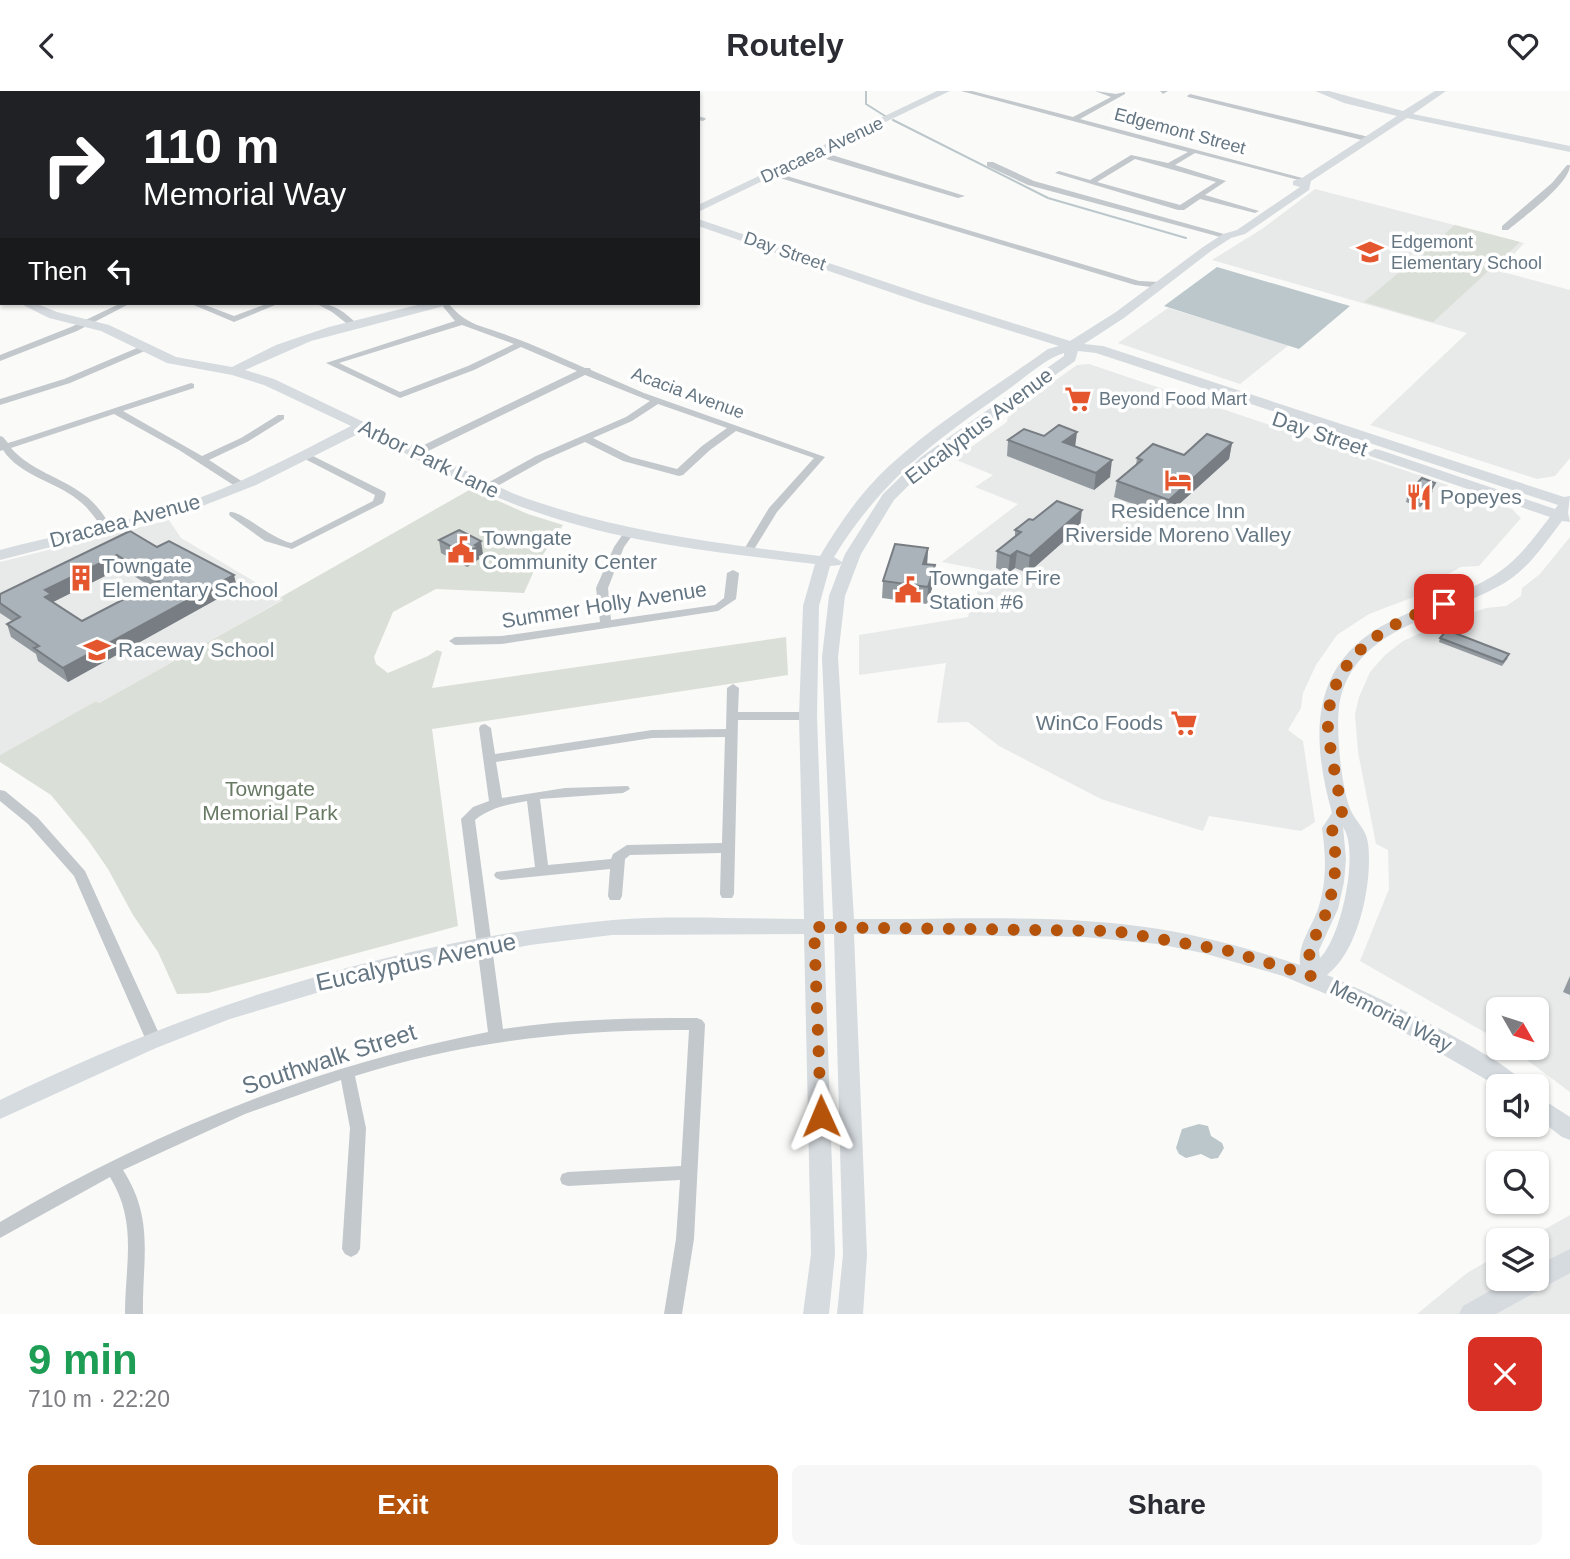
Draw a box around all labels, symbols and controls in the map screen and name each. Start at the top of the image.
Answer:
icon: back [28,27,66,65]
text: Routely [726,27,844,63]
icon: heart [1504,27,1542,65]
street label: Edgemont Street [1112,104,1248,158]
street label: Dracaea Avenue [758,113,886,187]
icon: right [28,119,119,210]
text: 110 m [143,119,279,173]
text: Memorial Way [143,176,346,212]
street label: Day Street [742,228,828,274]
place label: Edgemont Elementary School [1391,232,1542,273]
school or university icon: Edgemont Elementary School [1355,237,1385,267]
icon: left [101,252,139,290]
text: Then [28,256,87,286]
street label: Acacia Avenue [629,363,747,423]
street label: Eucalyptus Avenue [901,363,1057,488]
supermarket icon: Beyond Food Mart [1063,384,1093,414]
place label: Beyond Food Mart [1099,389,1247,409]
street label: Day Street [1270,407,1371,461]
street label: Arbor Park Lane [355,415,503,502]
hotel icon: Residence Inn Riverside Moreno Valley [1163,465,1193,495]
restaurant icon: Popeyes [1404,482,1434,512]
place label: Popeyes [1440,485,1522,508]
street label: Dracaea Avenue [47,489,203,552]
place label: Residence Inn Riverside Moreno Valley [1065,499,1292,546]
place label: Towngate Community Center [482,526,657,573]
public building icon: Towngate Community Center [446,535,476,565]
place label: Towngate Elementary School [102,554,278,601]
building icon: Towngate Elementary School [66,563,96,593]
place label: Towngate Fire Station #6 [929,566,1061,613]
pin [1414,574,1474,634]
public building icon: Towngate Fire Station #6 [893,575,923,605]
street label: Summer Holly Avenue [500,577,708,632]
icon: arrive [1425,585,1463,623]
school or university icon: Raceway School [82,635,112,665]
place label: Raceway School [118,638,274,661]
supermarket icon: WinCo Foods [1169,708,1199,738]
place label: WinCo Foods [1036,711,1163,734]
park label: Towngate Memorial Park [202,777,338,824]
street label: Eucalyptus Avenue [313,927,518,996]
street label: Memorial Way [1327,975,1456,1056]
north arrow [1486,997,1549,1061]
map controls [1486,997,1549,1291]
street label: Southwalk Street [238,1018,420,1099]
button: sound [1486,1074,1549,1137]
position arrow [784,1079,858,1153]
button: search [1486,1151,1549,1214]
button: layers [1486,1228,1549,1291]
text: 9 min [28,1336,138,1383]
button: close [1468,1337,1542,1411]
text: 710 m · 22:20 [28,1386,170,1412]
button: Exit [28,1465,778,1545]
button: Share [792,1465,1542,1545]

